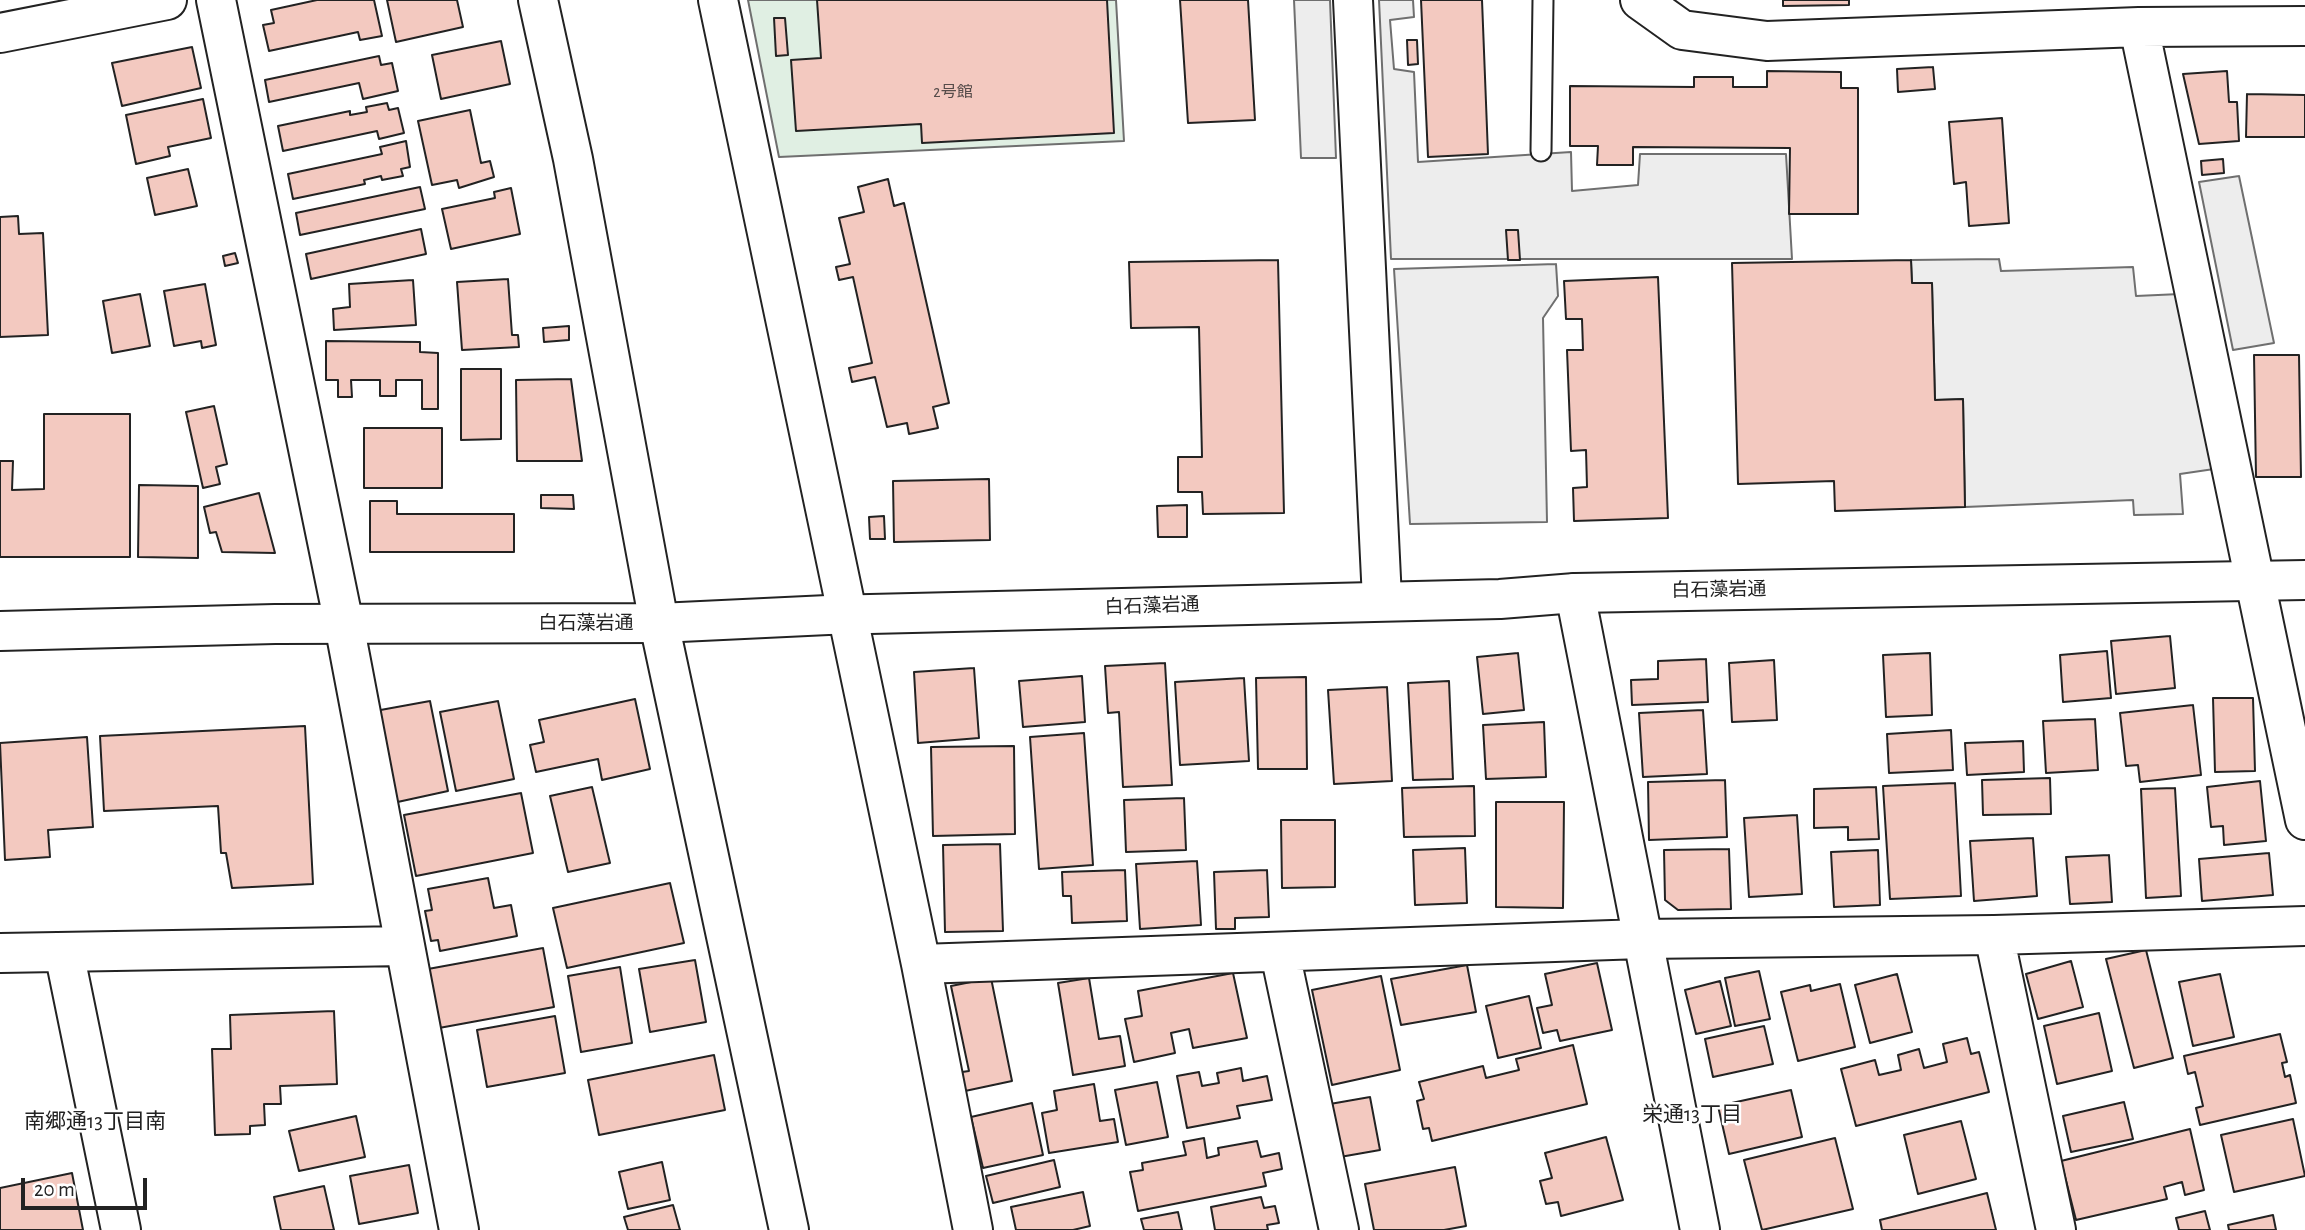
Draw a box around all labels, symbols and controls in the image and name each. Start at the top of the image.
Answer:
house number: 2号館 [933,82,973,102]
street label: 白石藻岩通 [1671,578,1767,602]
street label: 白石藻岩通 [1104,593,1200,619]
street label: 白石藻岩通 [539,612,633,634]
district label: 栄通13丁目 [1642,1102,1742,1128]
district label: 南郷通13丁目南 [24,1109,166,1135]
scale bar [24,1164,150,1208]
text: 20 m [34,1179,75,1200]

